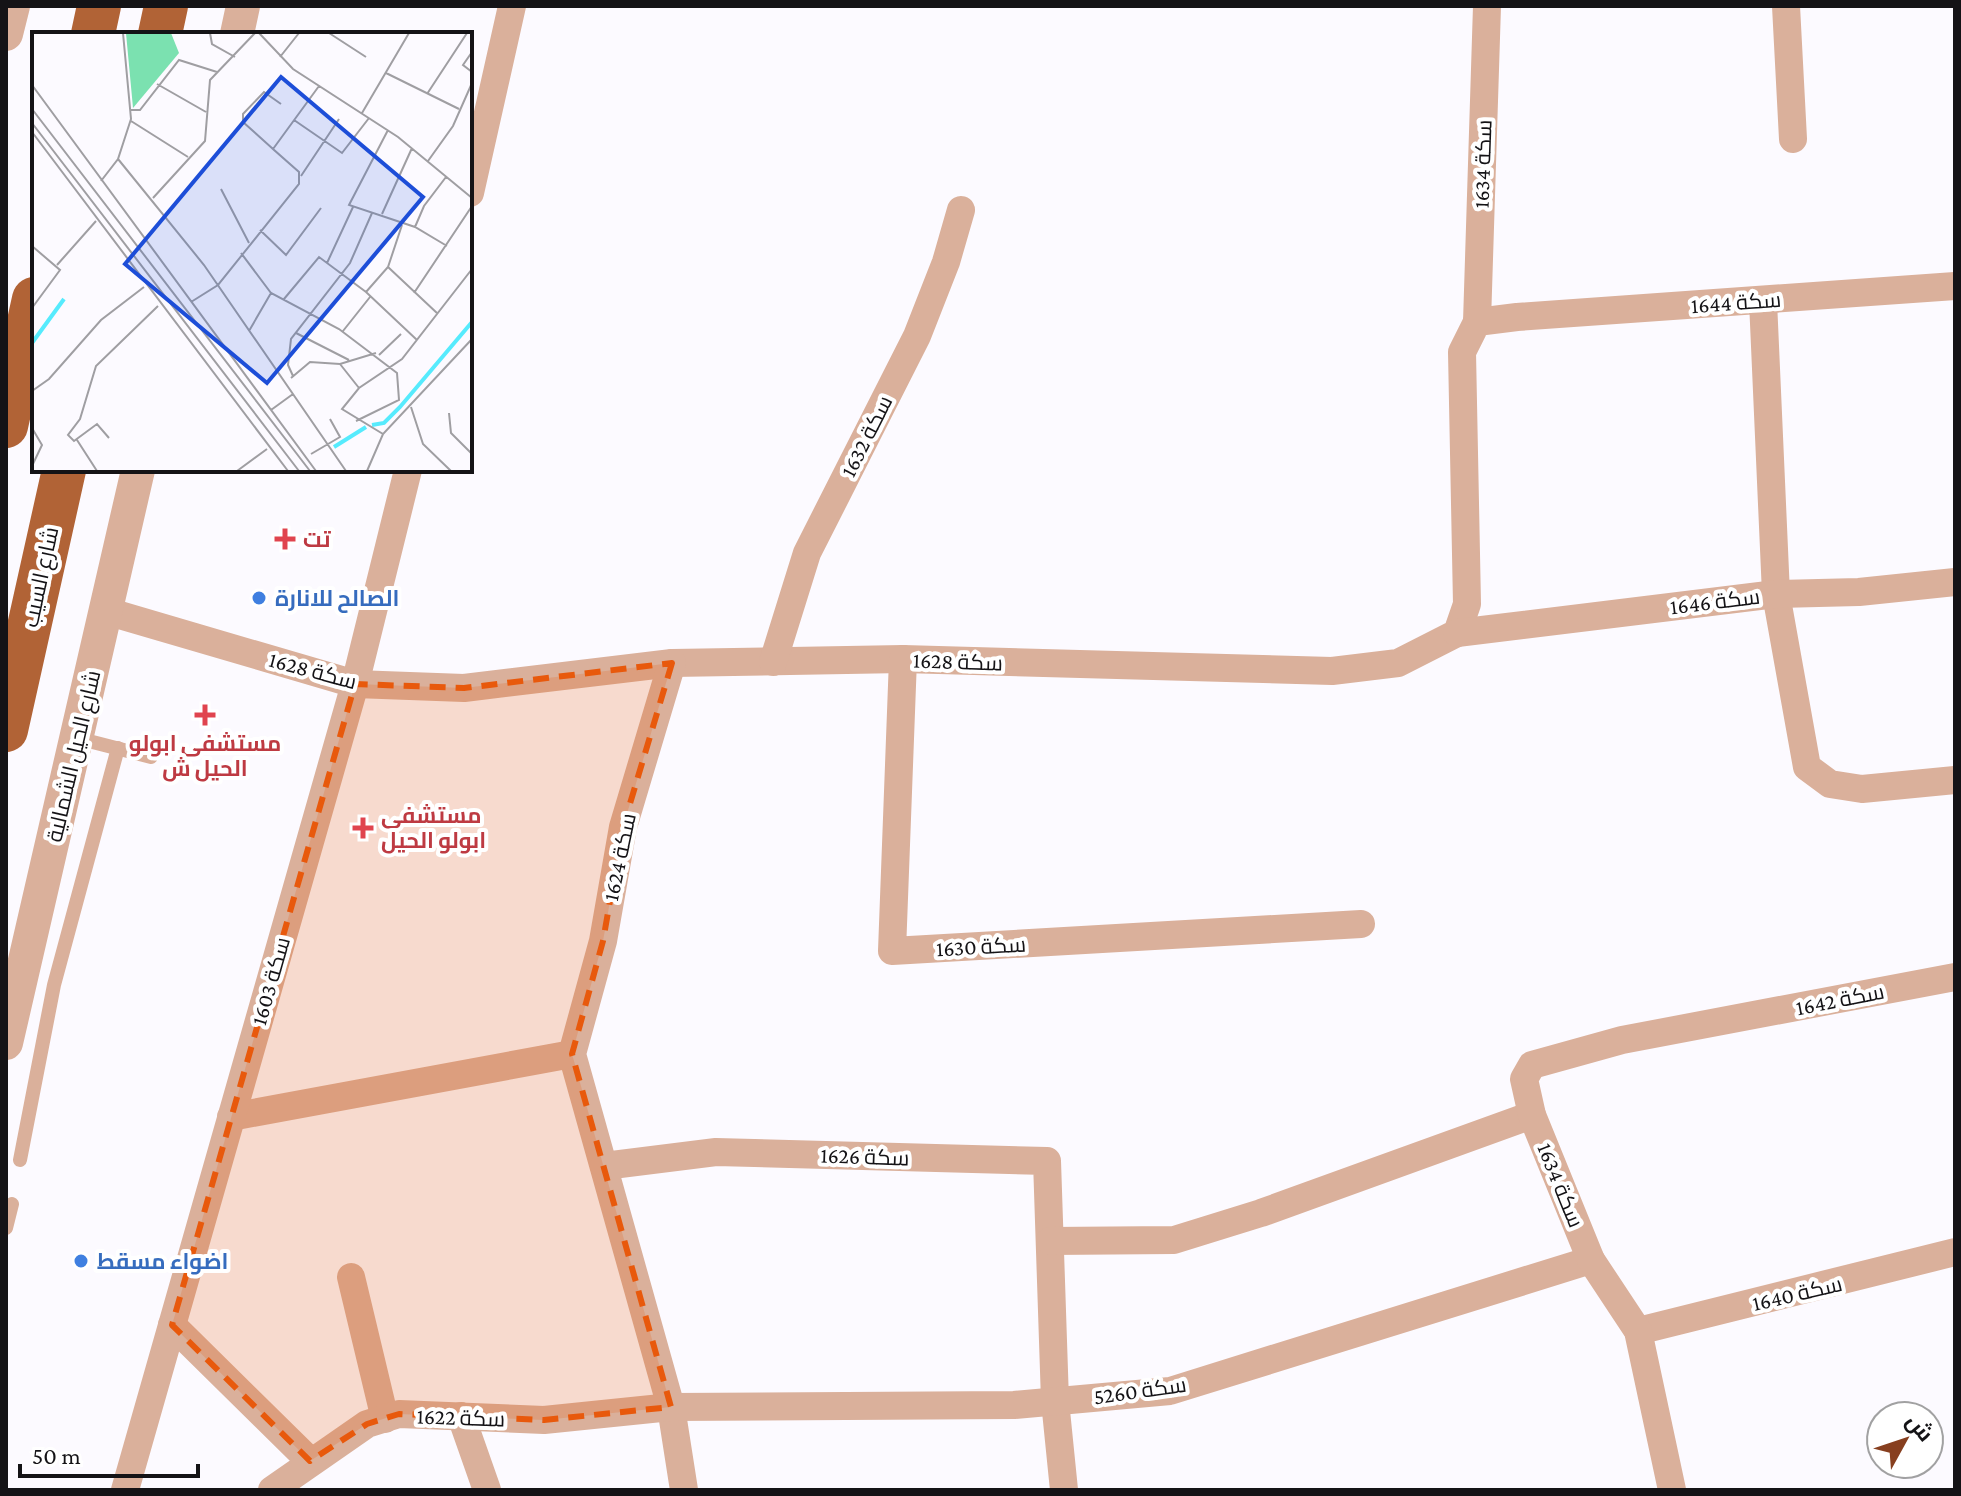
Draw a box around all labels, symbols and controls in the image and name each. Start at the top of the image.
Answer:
inset map [32,32,472,472]
street label: سكة 1634 [1468,119,1497,209]
street label: سكة 1644 [1690,287,1782,318]
street label: سكة 1632 [835,391,898,481]
street label: شارع السيب [18,525,65,630]
place label: تت [303,527,331,552]
marker: تت [274,528,296,550]
street label: سكة 1646 [1669,584,1761,619]
place label: الصالح للانارة [275,586,399,613]
marker: الصالح للانارة [250,589,268,607]
street label: سكة 1628 [266,647,360,694]
street label: سكة 1628 [913,647,1003,676]
street label: شارع الحيل الشمالية [42,668,107,845]
marker: مستشفى ابولو الحيل ش [194,704,216,726]
place label: مستشفى ابولو الحيل ش [129,731,281,782]
place label: مستشفى ابولو الحيل [381,803,486,854]
street label: سكة 1624 [598,811,641,903]
marker: مستشفى ابولو الحيل [352,817,374,839]
street label: سكة 1630 [935,932,1027,961]
street label: سكة 1603 [246,934,295,1028]
street label: سكة 1642 [1794,979,1886,1020]
street label: سكة 1634 [1532,1139,1589,1231]
street label: سكة 1626 [820,1142,910,1171]
place label: اضواء مسقط [97,1249,228,1275]
marker: اضواء مسقط [72,1252,90,1270]
street label: سكة 1640 [1750,1271,1845,1316]
street label: سكة 5260 [1092,1372,1188,1409]
north arrow [1865,1400,1945,1480]
street label: سكة 1622 [416,1403,506,1432]
text: ش [1901,1409,1939,1447]
scale bar [20,1428,198,1478]
text: 50 m [32,1442,81,1469]

